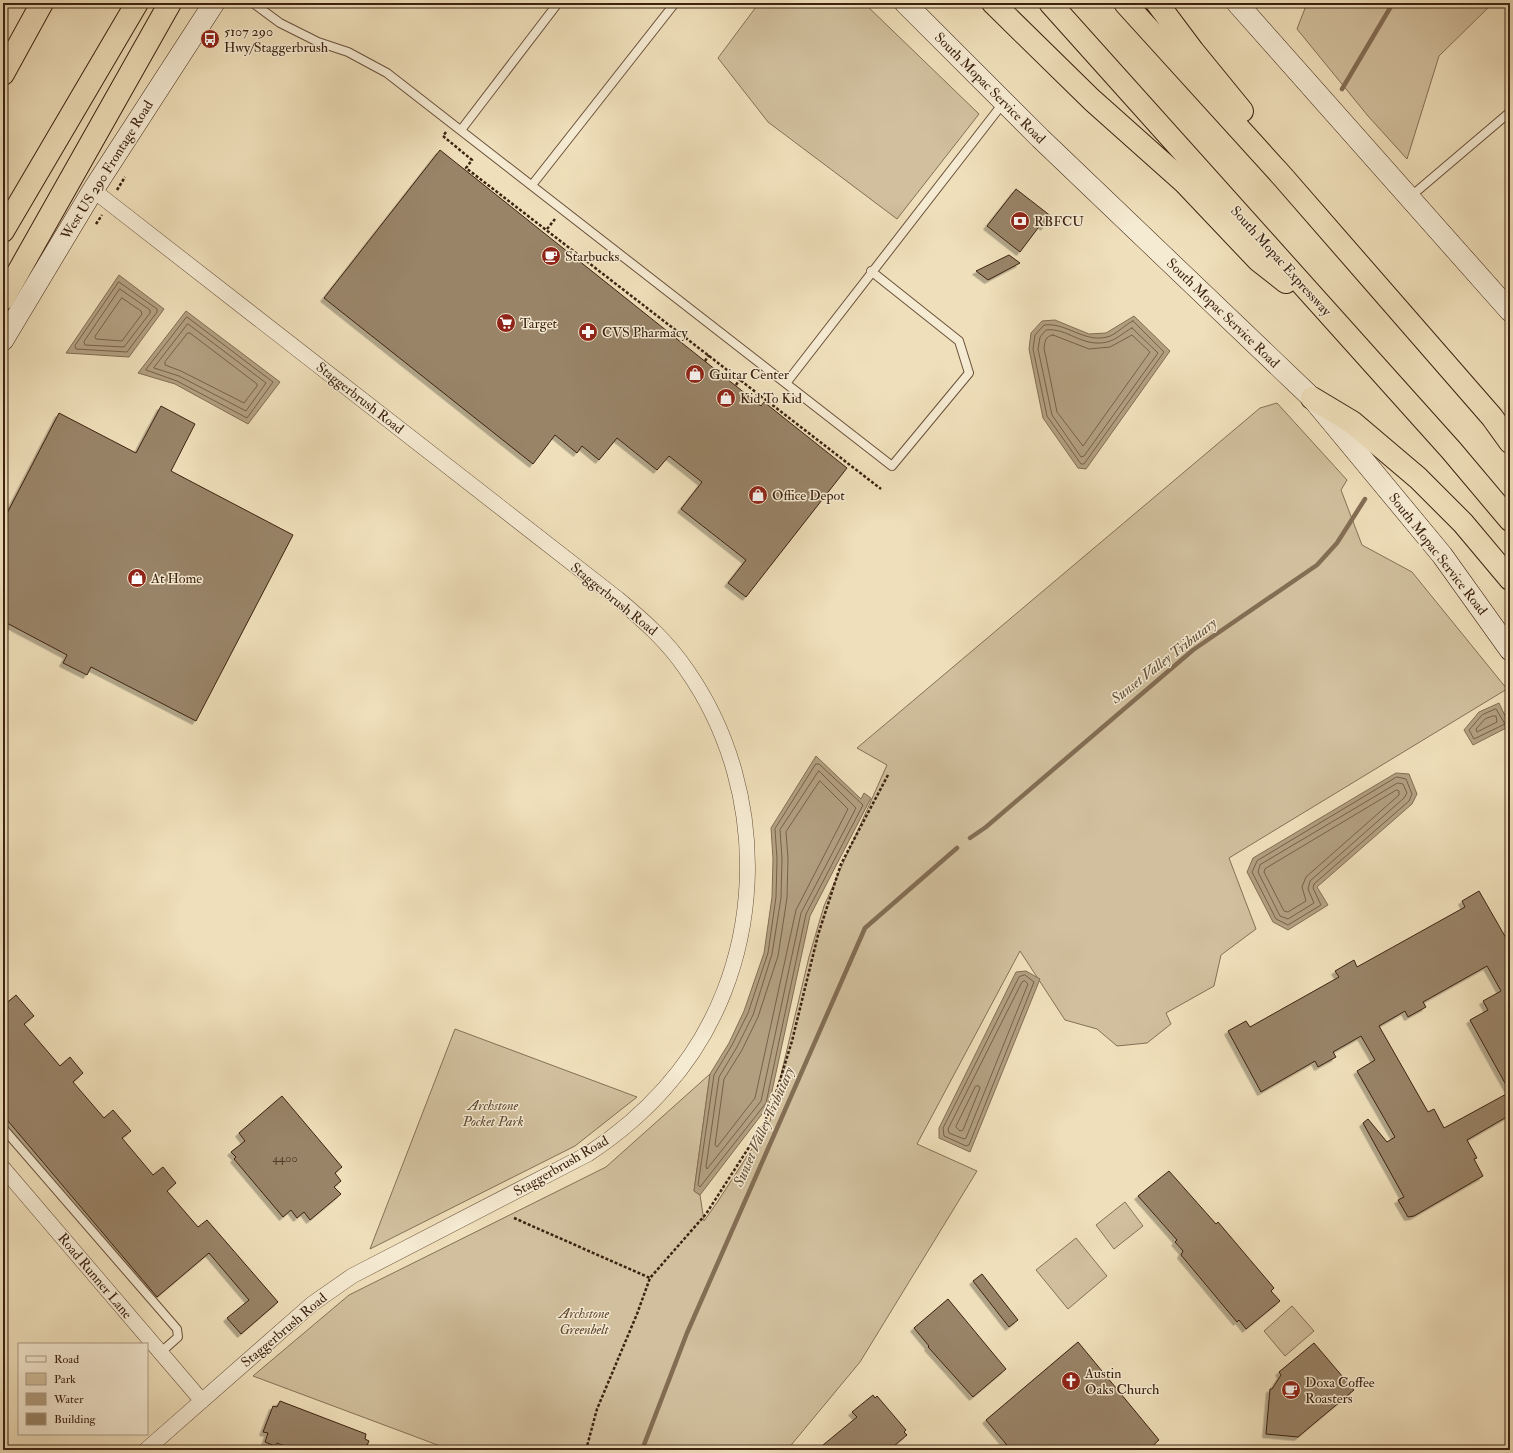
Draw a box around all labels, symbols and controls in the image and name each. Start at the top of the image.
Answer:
place label: 5107 290 Hwy/Staggerbrush [224,23,329,57]
bus stop icon: 5107 290 Hwy/Staggerbrush [199,28,221,50]
street label: South Mopac Service Road [930,29,1049,148]
street label: West US 290 Frontage Road [57,97,157,244]
street label: South Mopac Expressway [1226,202,1335,321]
bank icon: RBFCU [1009,210,1031,232]
place label: RBFCU [1034,213,1084,230]
cafe icon: Starbucks [540,245,562,267]
place label: Starbucks [565,248,620,265]
street label: South Mopac Service Road [1162,255,1283,372]
supermarket icon: Target [495,312,517,334]
place label: Target [520,315,557,332]
pharmacy icon: CVS Pharmacy [577,321,599,343]
place label: CVS Pharmacy [602,324,689,342]
street label: Staggerbrush Road [313,359,407,438]
shop icon: Guitar Center [684,363,706,385]
place label: Guitar Center [709,366,790,383]
shop icon: Kid To Kid [715,387,737,409]
place label: Kid To Kid [740,390,802,407]
shop icon: Office Depot [747,484,769,506]
place label: Office Depot [772,487,845,505]
street label: South Mopac Service Road [1384,490,1491,619]
street label: Staggerbrush Road [567,559,661,639]
shop icon: At Home [126,567,148,589]
place label: At Home [150,570,202,587]
water label: Sunset Valley Tributary [1106,613,1221,709]
water label: Sunset Valley Tributary [729,1063,799,1191]
park label: Archstone Pocket Park [461,1097,524,1130]
street label: Staggerbrush Road [511,1132,611,1200]
house number: 4400 [272,1151,298,1166]
street label: Road Runner Lane [54,1230,136,1322]
street label: Staggerbrush Road [238,1289,330,1371]
park label: Archstone Greenbelt [557,1305,610,1338]
legend [18,1343,148,1435]
text: Road [54,1352,79,1367]
place label: Austin Oaks Church [1084,1365,1160,1398]
church icon: Austin Oaks Church [1060,1370,1082,1392]
text: Park [54,1372,76,1387]
place label: Doxa Coffee Roasters [1305,1374,1375,1407]
cafe icon: Doxa Coffee Roasters [1280,1379,1302,1401]
text: Water [53,1392,84,1407]
text: Building [54,1412,97,1427]

